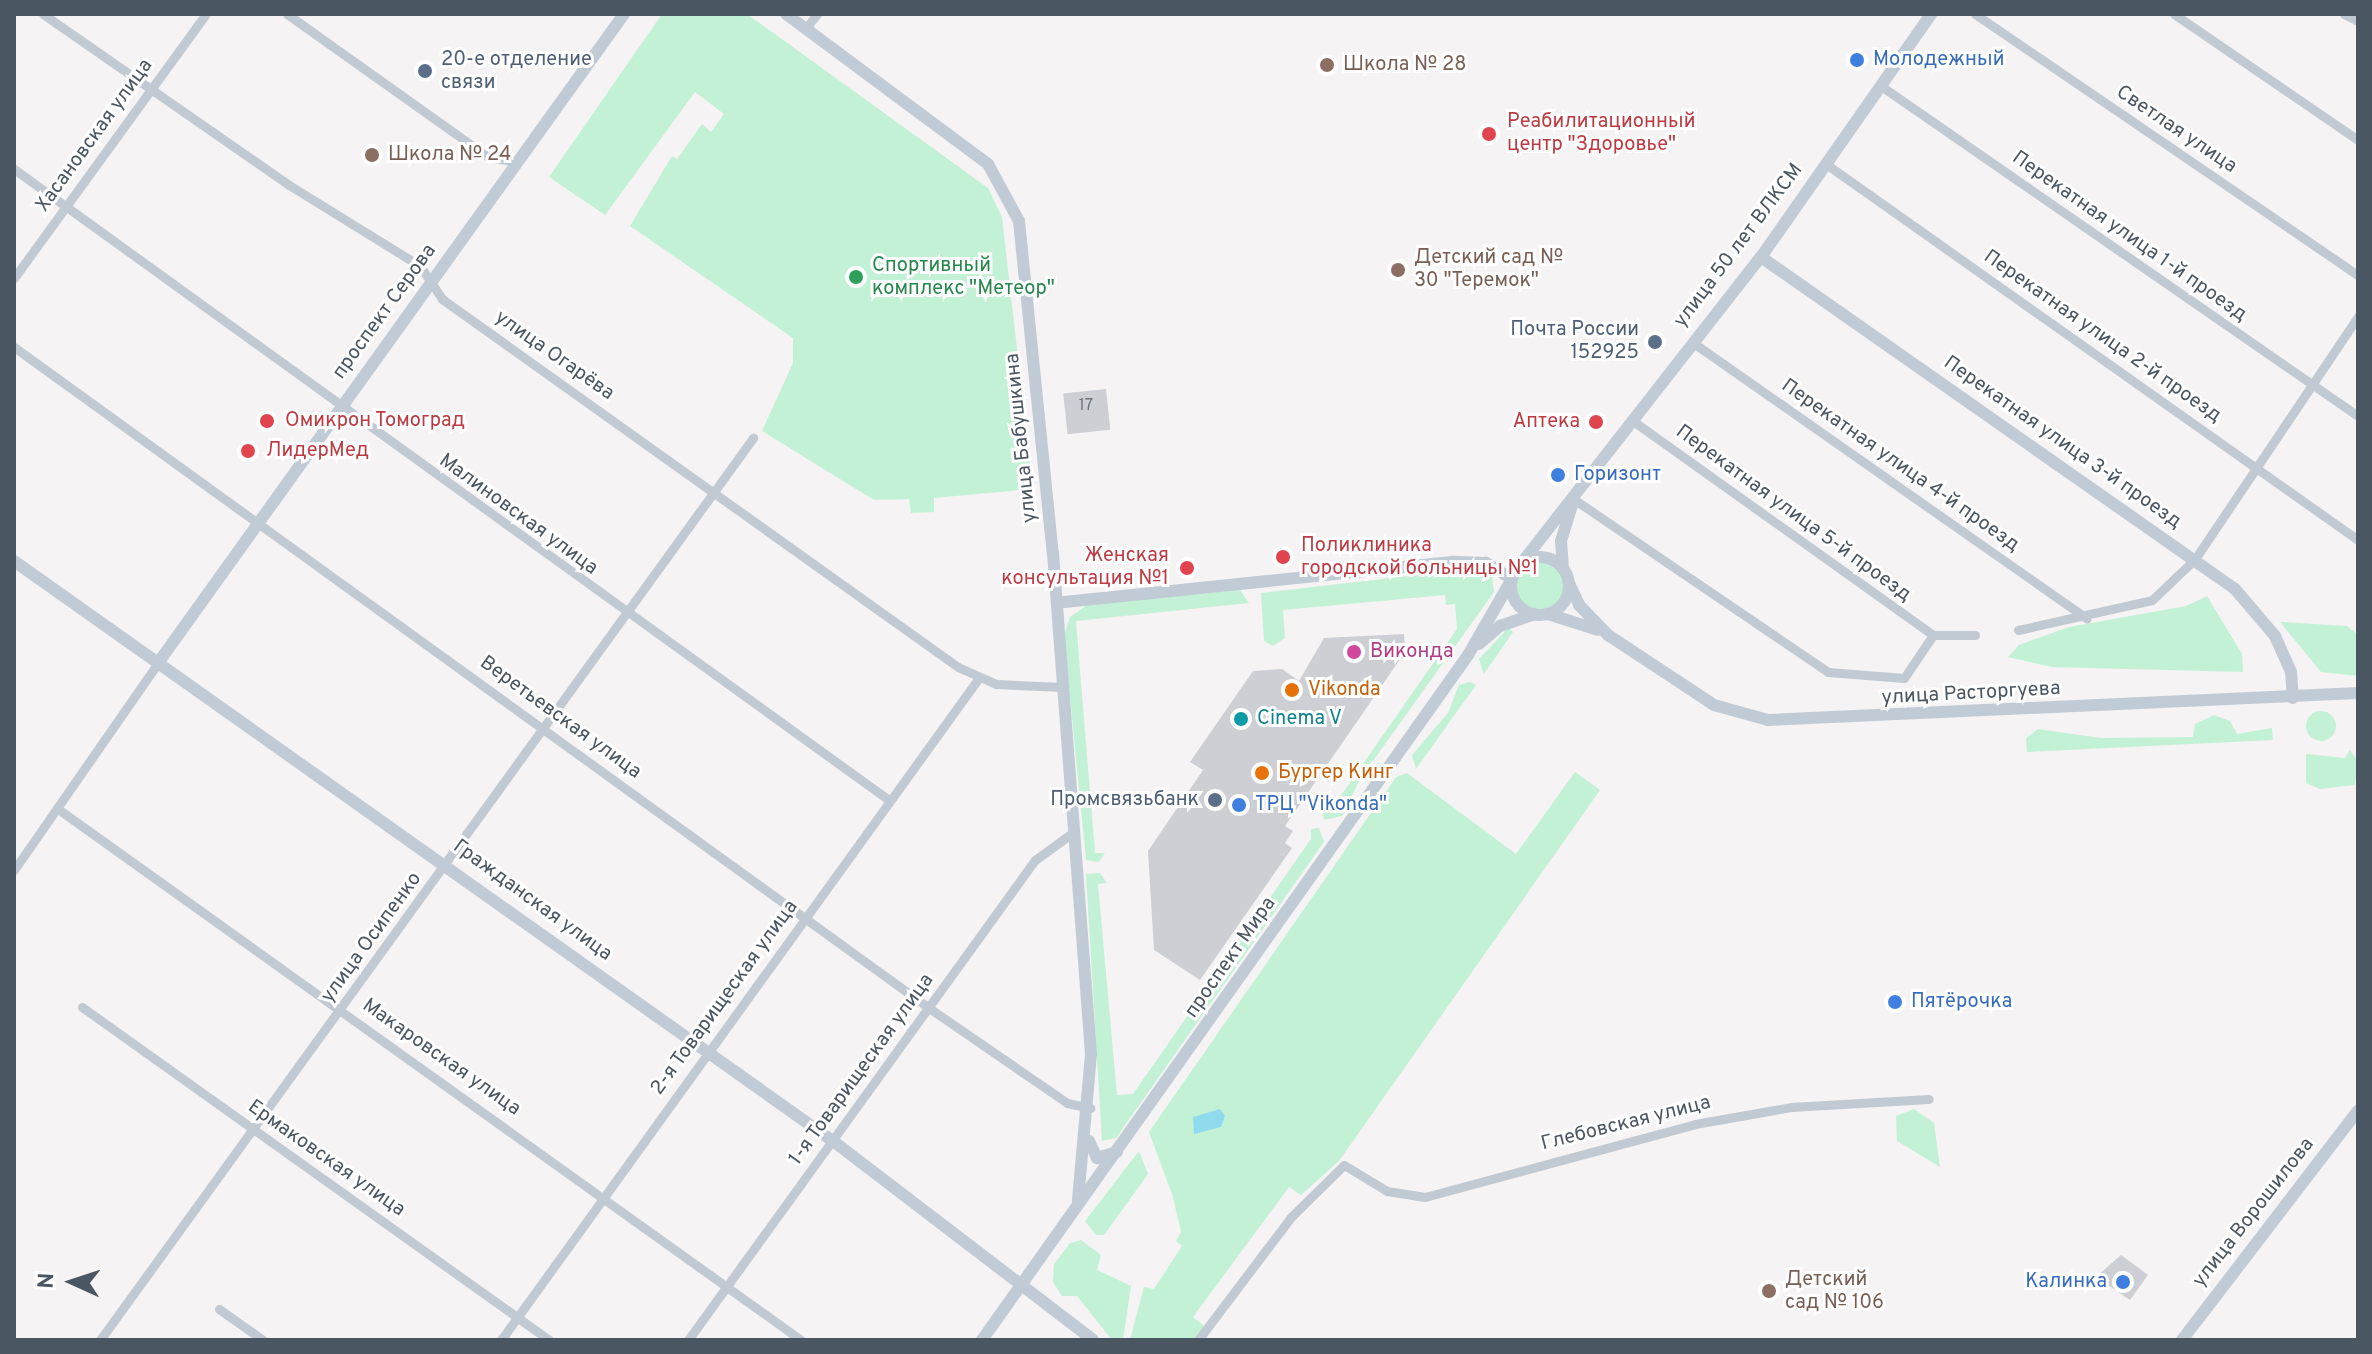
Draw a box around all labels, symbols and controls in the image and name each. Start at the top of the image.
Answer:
place label: 20-е отделение связи [441,48,592,95]
place label: Молодежный [1873,48,2004,72]
marker: Молодежный [1848,51,1866,69]
place label: Школа № 28 [1343,53,1466,77]
street label: Хасановская улица [31,55,159,217]
marker: Школа № 28 [1318,56,1336,74]
marker: 20-е отделение связи [416,62,434,80]
street label: Светлая улица [2111,81,2241,179]
place label: Реабилитационный центр "Здоровье" [1507,110,1695,157]
marker: Реабилитационный центр "Здоровье" [1478,123,1500,145]
place label: Школа № 24 [388,143,511,167]
marker: Школа № 24 [363,146,381,164]
street label: Перекатная улица 1-й проезд [2007,147,2251,327]
street label: улица 50 лет ВЛКСМ [1669,159,1809,333]
street label: проспект Серова [328,240,442,384]
street label: Перекатная улица 2-й проезд [1978,245,2226,429]
place label: Детский сад № 30 "Теремок" [1414,246,1563,293]
place label: Спортивный комплекс "Метеор" [872,254,1055,301]
marker: Детский сад № 30 "Теремок" [1389,261,1407,279]
marker: Спортивный комплекс "Метеор" [847,268,865,286]
street label: улица Огарёва [490,306,618,406]
place label: Почта России 152925 [1510,318,1639,365]
marker: Почта России 152925 [1646,333,1664,351]
street label: улица Бабушкина [1001,352,1043,524]
street label: Перекатная улица 3-й проезд [1938,352,2186,534]
street label: Перекатная улица 4-й проезд [1776,374,2024,558]
house number: 17 [1079,396,1093,416]
place label: Омикрон Томоград [285,409,466,433]
marker: Омикрон Томоград [256,410,278,432]
place label: Аптека [1513,410,1580,434]
marker: Аптека [1587,413,1605,431]
street label: Перекатная улица 5-й проезд [1671,420,1915,608]
place label: ЛидерМед [266,439,369,463]
marker: ЛидерМед [237,440,259,462]
street label: Малиновская улица [434,449,602,581]
place label: Горизонт [1574,463,1661,487]
marker: Горизонт [1549,466,1567,484]
place label: Поликлиника городской больницы №1 [1301,534,1538,581]
place label: Женская консультация №1 [1001,544,1169,591]
marker: Поликлиника городской больницы №1 [1272,546,1294,568]
marker: Женская консультация №1 [1176,557,1198,579]
place label: Виконда [1370,640,1453,664]
marker: Виконда [1345,643,1363,661]
street label: Веретьевская улица [475,651,645,785]
street label: улица Расторгуева [1881,677,2061,711]
place label: Vikonda [1308,678,1381,702]
marker: Vikonda [1283,681,1301,699]
place label: Cinema V [1257,707,1343,731]
marker: Cinema V [1232,710,1250,728]
place label: Бургер Кинг [1278,761,1393,785]
marker: Бургер Кинг [1253,764,1271,782]
place label: Промсвязьбанк [1050,788,1199,812]
marker: Промсвязьбанк [1206,791,1224,809]
place label: ТРЦ "Vikonda" [1255,793,1387,817]
marker: ТРЦ "Vikonda" [1230,796,1248,814]
street label: Гражданская улица [448,835,616,967]
street label: улица Осипенко [317,868,427,1008]
street label: проспект Мира [1180,893,1282,1023]
street label: 2-я Товарищеская улица [646,896,804,1100]
street label: 1-я Товарищеская улица [784,969,940,1171]
place label: Пятёрочка [1911,990,2012,1014]
marker: Пятёрочка [1886,993,1904,1011]
street label: Макаровская улица [357,994,525,1122]
street label: Глебовская улица [1539,1091,1713,1157]
street label: Ермаковская улица [243,1096,409,1222]
street label: улица Ворошилова [2188,1133,2320,1293]
north arrow [32,1242,112,1322]
place label: Детский сад № 106 [1785,1268,1884,1315]
place label: Калинка [2025,1270,2107,1294]
text: N [34,1272,61,1289]
marker: Калинка [2114,1273,2132,1291]
marker: Детский сад № 106 [1760,1282,1778,1300]

